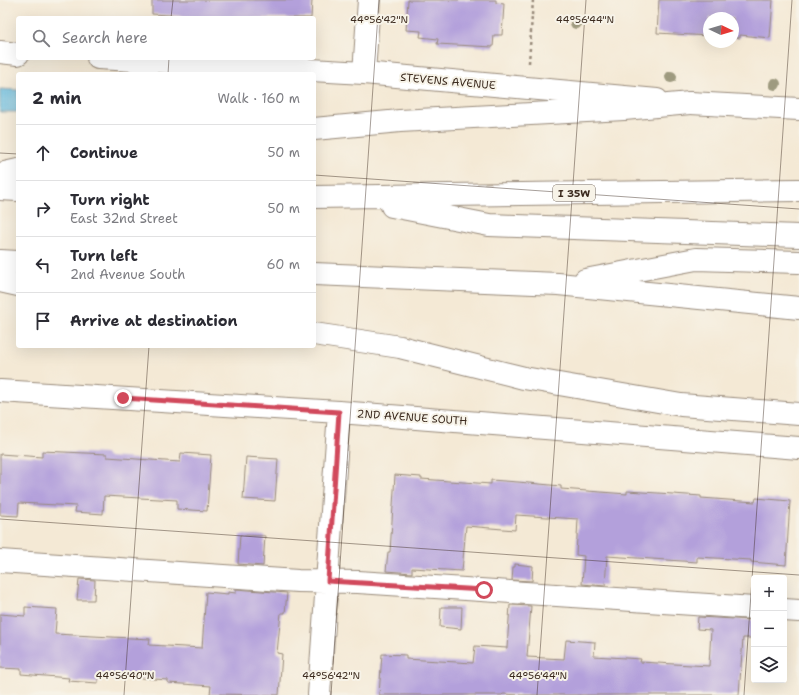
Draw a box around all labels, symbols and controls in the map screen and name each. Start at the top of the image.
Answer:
north arrow [703,12,739,48]
text: 44°56'42"N [350,13,408,26]
text: 44°56'44"N [556,13,614,26]
search box [16,16,316,60]
icon: search [30,27,52,49]
text: Search here [62,28,148,48]
street label: STEVENS AVENUE [400,70,496,93]
text: 2 min [32,87,82,109]
text: Walk · 160 m [218,90,300,107]
icon: ahead [32,142,54,164]
text: Continue [70,143,138,163]
text: 50 m [267,144,300,161]
road number: I 35W [553,185,595,201]
text: Turn right [70,190,150,210]
icon: right [32,198,54,220]
text: 50 m [267,200,300,217]
text: East 32nd Street [70,210,178,227]
text: Turn left [70,246,138,266]
icon: left [32,254,54,276]
text: 60 m [267,256,300,273]
text: 2nd Avenue South [70,266,185,283]
icon: arrive [32,310,54,332]
text: Arrive at destination [70,311,238,331]
route end [114,389,132,407]
street label: 2ND AVENUE SOUTH [356,406,468,429]
map controls [751,575,787,683]
button: + [751,575,787,611]
route start [475,581,493,599]
button: − [751,611,787,647]
button: layers [751,647,787,683]
text: 44°56'40"N [96,669,154,682]
text: 44°56'42"N [302,669,360,682]
text: 44°56'44"N [509,669,567,682]

